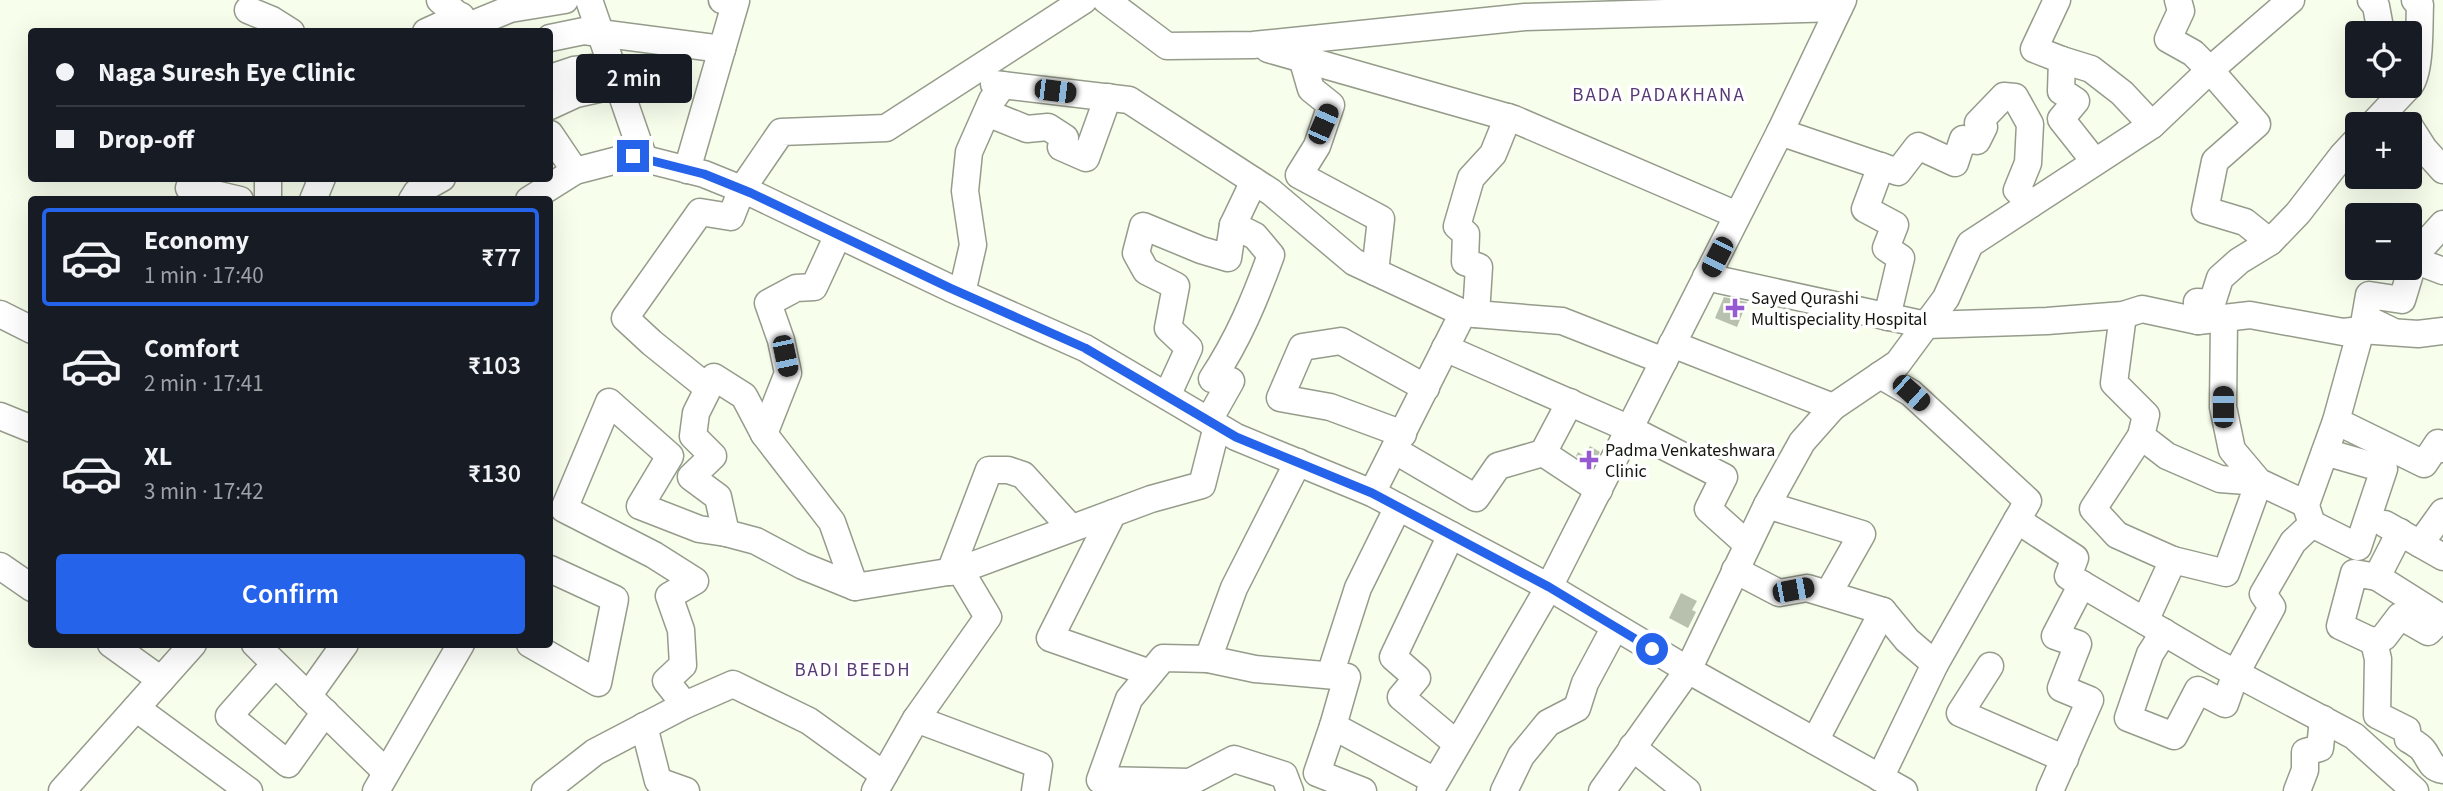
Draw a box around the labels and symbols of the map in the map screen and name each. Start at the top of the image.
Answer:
callout: 2 min [575,54,691,104]
car [1033,78,1078,104]
district label: BADA PADAKHANA [1572,82,1746,109]
car [1305,101,1342,147]
route end [617,140,649,172]
car [1699,234,1736,280]
place label: Sayed Qurashi Multispeciality Hospital [1751,286,1927,332]
marker: Sayed Qurashi Multispeciality Hospital [1725,298,1745,318]
car [771,333,800,379]
car [1889,371,1934,415]
car [2213,386,2234,428]
place label: Padma Venkateshwara Clinic [1605,438,1775,484]
marker: Padma Venkateshwara Clinic [1579,450,1599,470]
car [1771,576,1816,604]
route start [1636,633,1668,665]
district label: BADI BEEDH [794,657,912,684]

